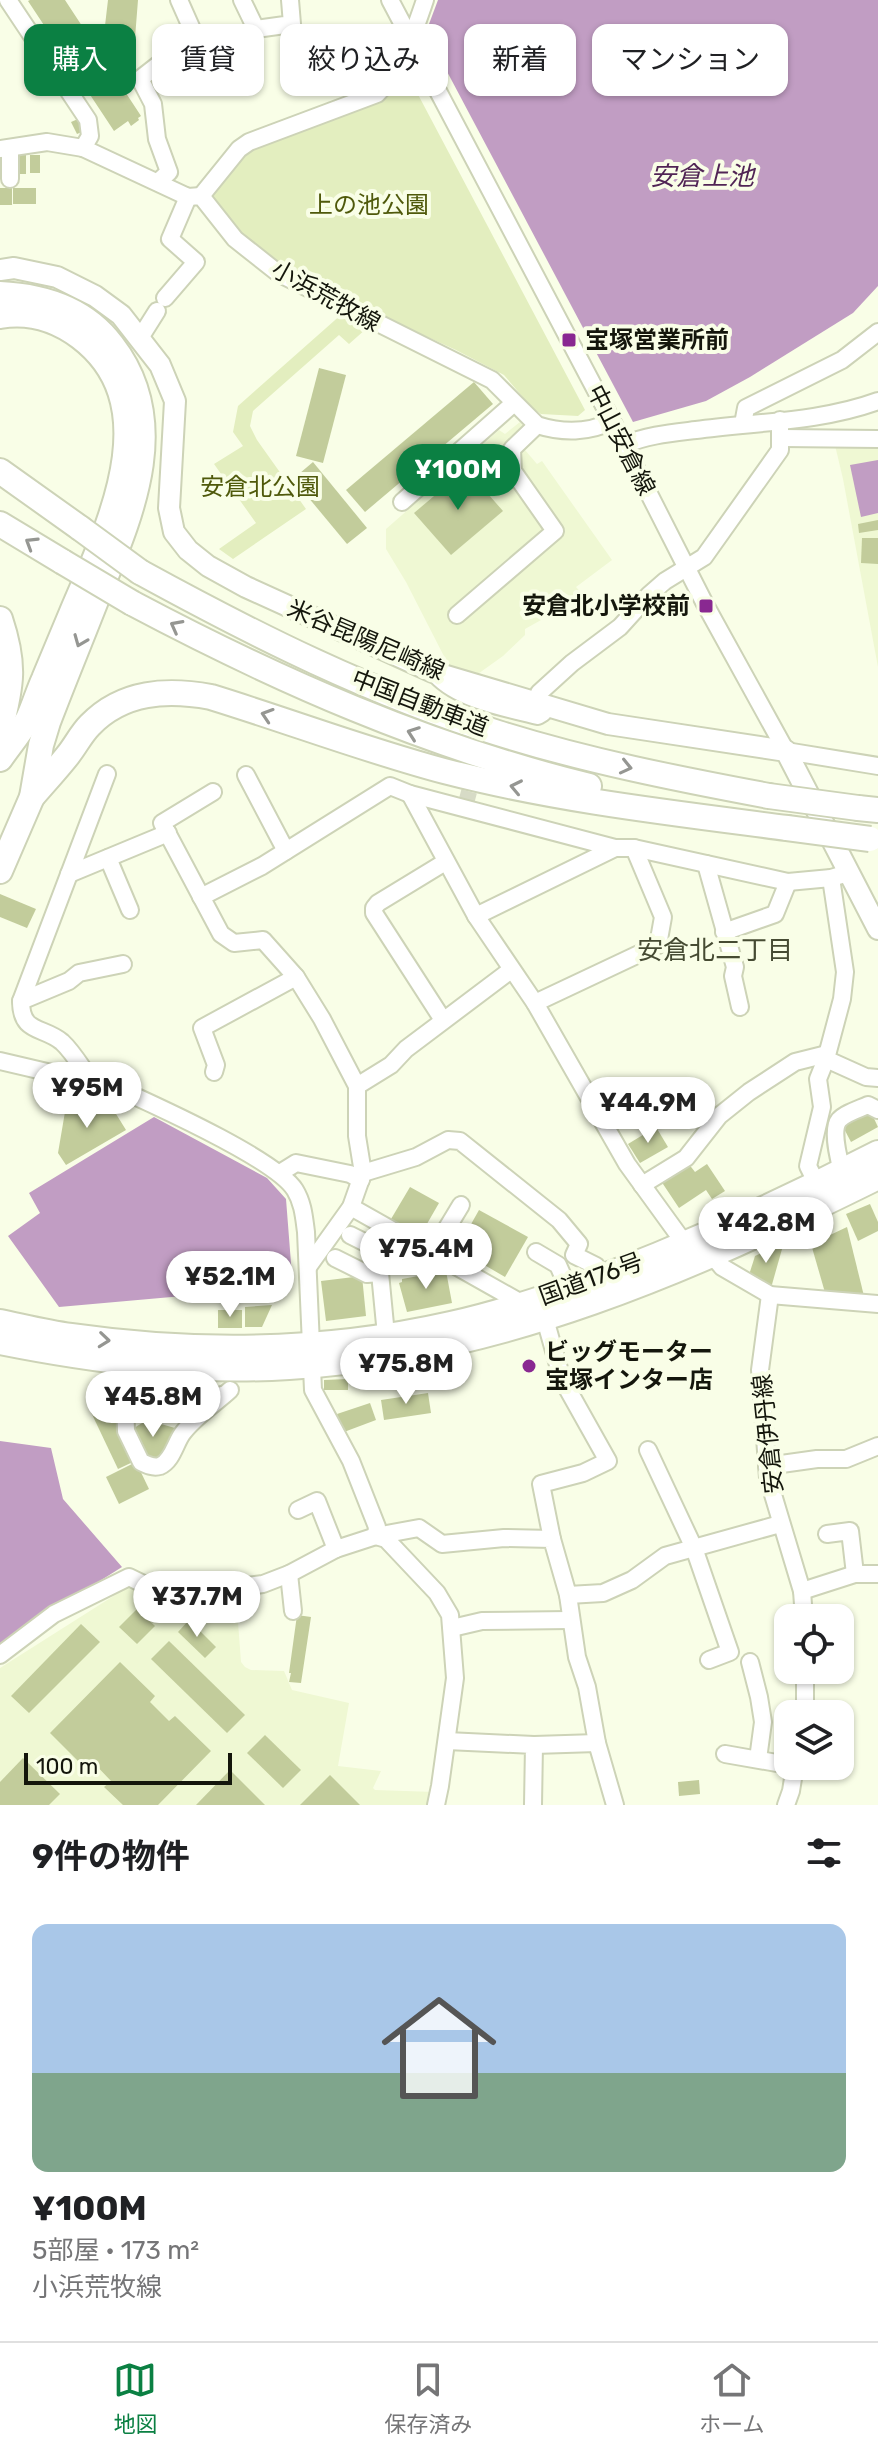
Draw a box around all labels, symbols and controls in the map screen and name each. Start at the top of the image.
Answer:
chip: 購入 [24,24,136,96]
chip: 賃貸 [152,24,264,96]
chip: 絞り込み [280,24,448,96]
chip: 新着 [464,24,576,96]
chip: マンション [592,24,788,96]
water label: 安倉上池 [650,161,757,192]
park label: 上の池公園 [309,191,429,219]
street label: 小浜荒牧線 [267,255,385,337]
place label: 宝塚営業所前 [585,326,729,354]
marker: 宝塚営業所前 [560,331,578,349]
street label: 中山安倉線 [581,380,661,500]
pin: ¥100M [402,444,514,512]
text: ¥100M [414,454,502,485]
park label: 安倉北公園 [200,473,320,501]
one-way arrow [25,537,40,553]
place label: 安倉北小学校前 [522,592,690,620]
street label: 米谷昆陽尼崎線 [283,594,449,686]
marker: 安倉北小学校前 [697,597,715,615]
one-way arrow [170,621,185,636]
one-way arrow [73,633,90,647]
street label: 中国自動車道 [348,664,492,742]
one-way arrow [260,708,274,724]
one-way arrow [407,726,421,742]
one-way arrow [619,758,632,775]
one-way arrow [510,779,523,796]
district label: 安倉北二丁目 [637,935,793,966]
pin: ¥95M [40,1062,134,1130]
text: ¥95M [51,1072,123,1103]
pin: ¥44.9M [583,1077,713,1145]
text: ¥44.9M [599,1087,697,1118]
pin: ¥42.8M [701,1197,831,1265]
text: ¥42.8M [717,1207,815,1238]
pin: ¥75.4M [361,1223,491,1291]
text: ¥75.4M [378,1233,474,1264]
street label: 国道176号 [535,1247,647,1311]
pin: ¥52.1M [165,1251,295,1319]
text: ¥52.1M [184,1261,276,1292]
one-way arrow [98,1332,111,1349]
pin: ¥75.8M [341,1338,471,1406]
place label: ビッグモーター 宝塚インター店 [545,1338,713,1394]
text: ¥75.8M [358,1348,454,1379]
marker: ビッグモーター 宝塚インター店 [520,1357,538,1375]
pin: ¥45.8M [88,1371,218,1439]
street label: 安倉伊丹線 [748,1373,788,1495]
text: ¥45.8M [104,1381,202,1412]
pin: ¥37.7M [132,1571,262,1639]
text: ¥37.7M [151,1581,243,1612]
map controls [774,1604,854,1780]
button: locate [774,1604,854,1684]
button: layers [774,1700,854,1780]
scale bar [24,1749,232,1785]
text: 100 m [36,1753,98,1780]
icon: filters [802,1831,846,1875]
text: 9件の物件 [32,1836,190,1877]
icon: home [367,1976,511,2120]
text: ¥100M [32,2188,147,2229]
text: 5部屋 · 173 m² [32,2235,199,2266]
text: 小浜荒牧線 [32,2272,162,2303]
tab: 地図 [113,2358,157,2438]
tab: 保存済み [384,2358,472,2438]
tab: ホーム [699,2358,765,2438]

